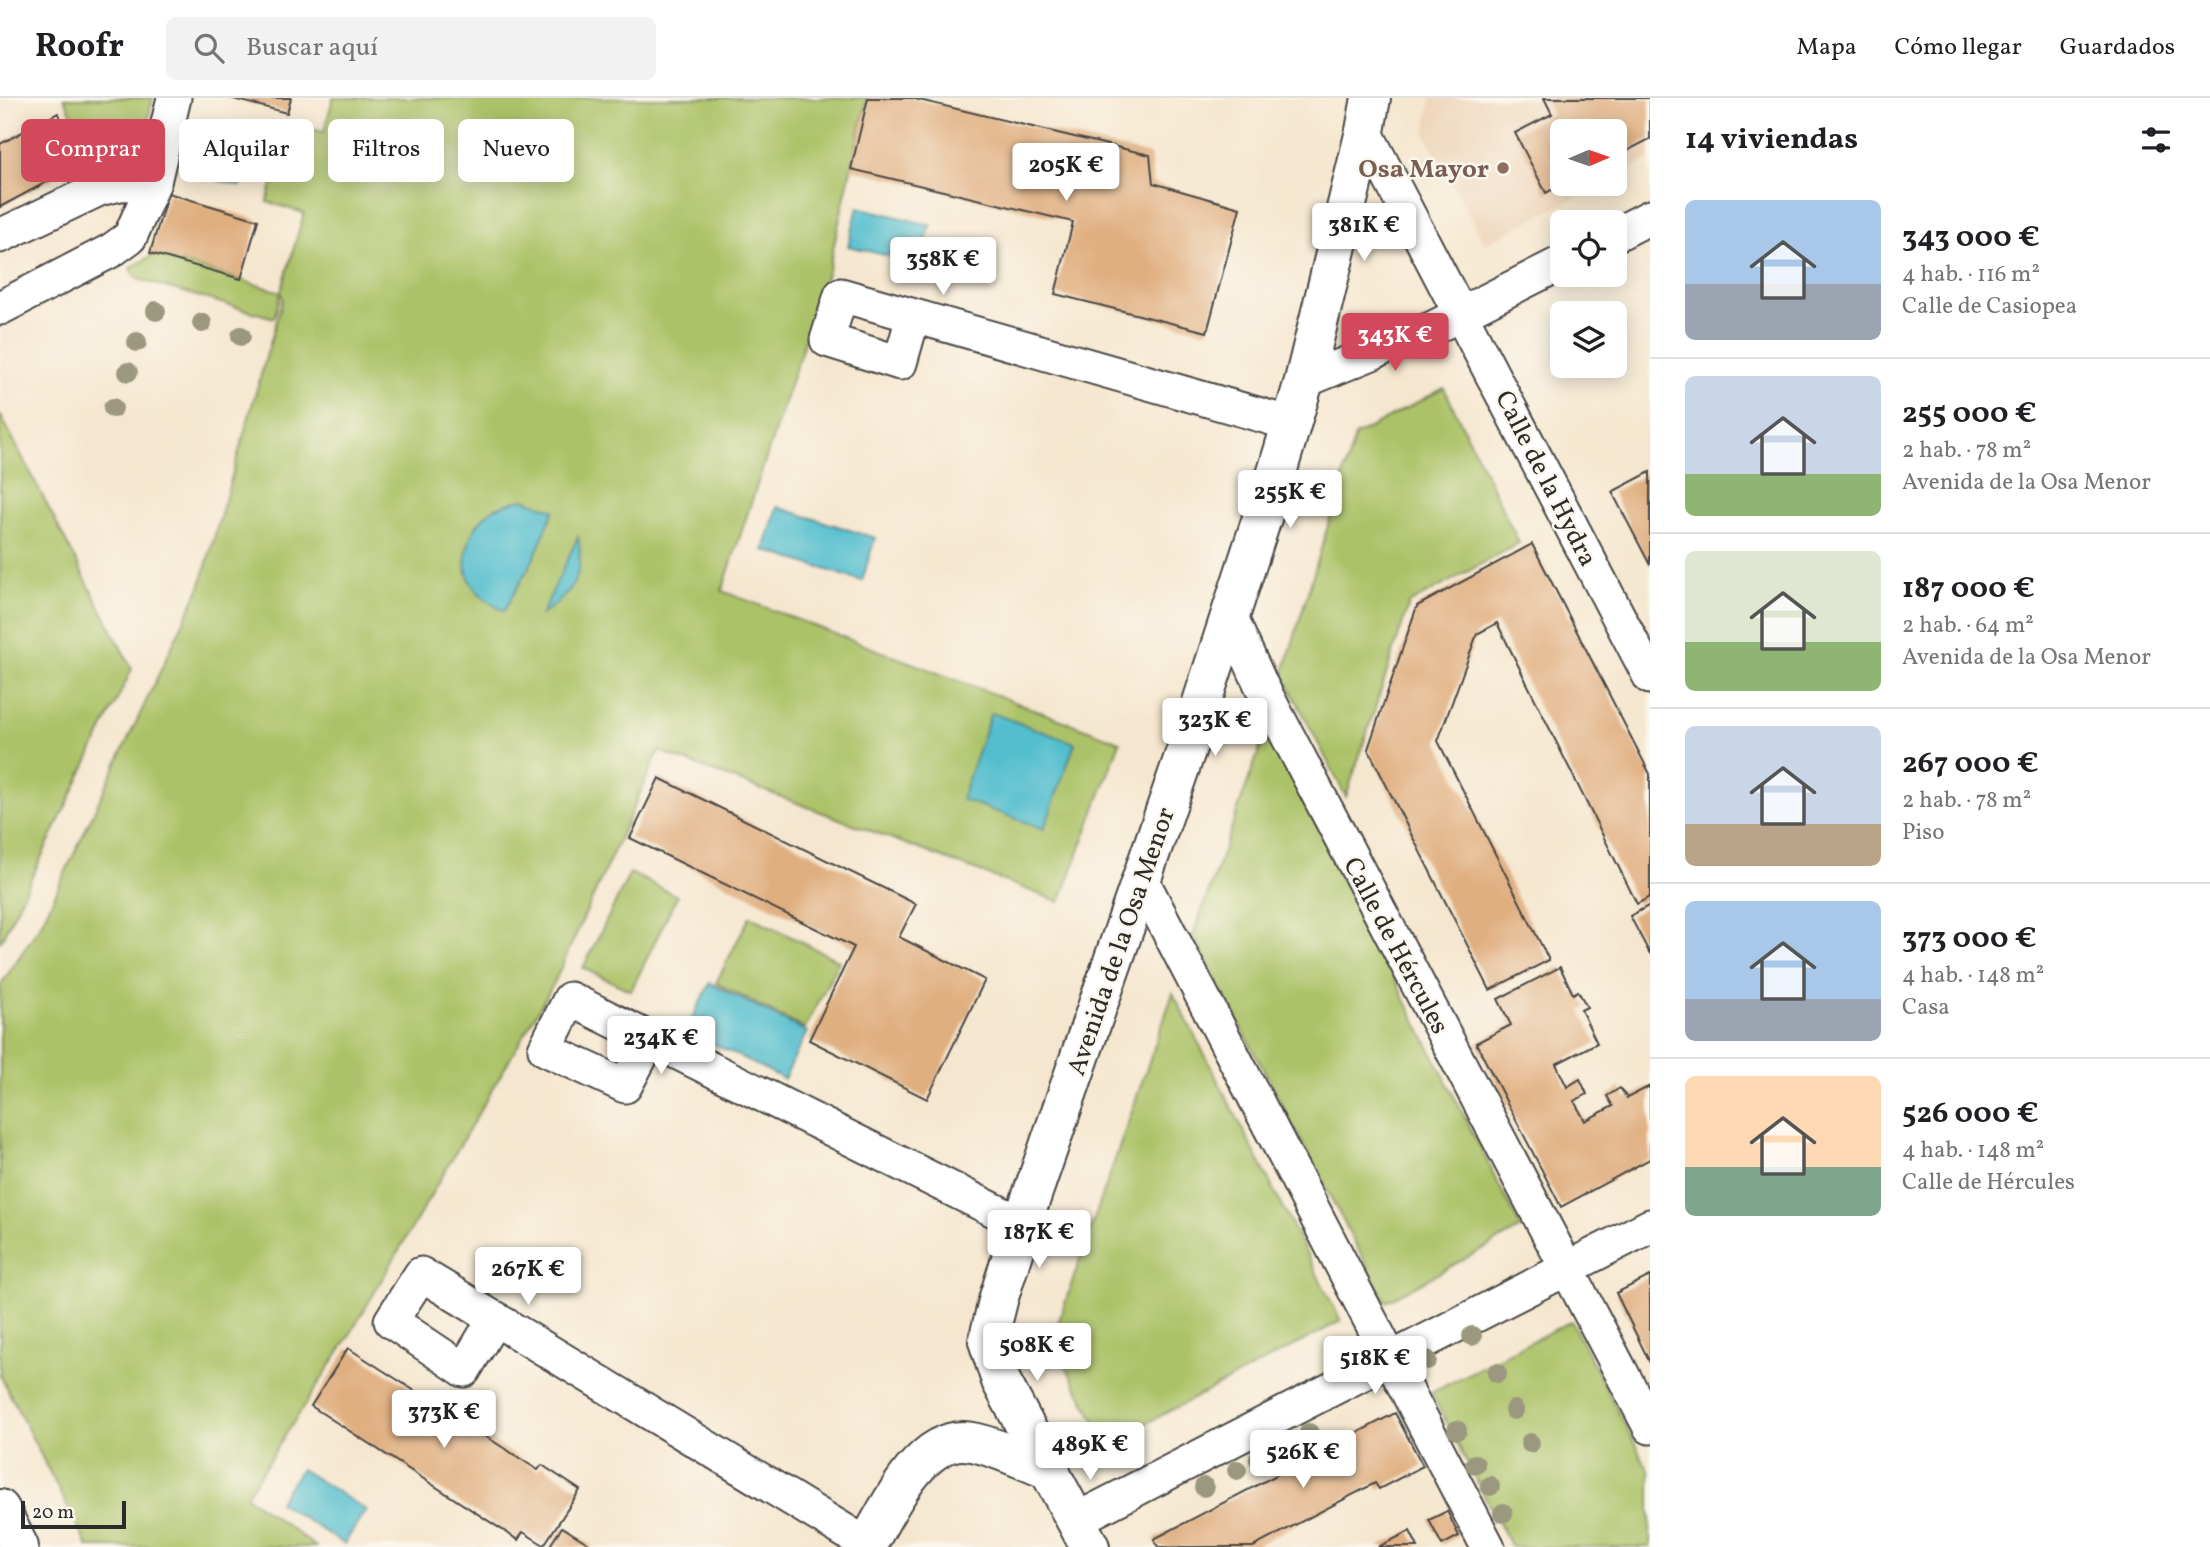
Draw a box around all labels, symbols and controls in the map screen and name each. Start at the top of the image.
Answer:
search box [166,17,656,80]
text: Roofr [35,25,124,71]
icon: search [190,29,228,67]
text: Buscar aquí [246,30,378,66]
text: Mapa [1797,31,1857,65]
text: Cómo llegar [1895,31,2022,65]
text: Guardados [2060,31,2175,65]
chip: Comprar [21,119,165,182]
chip: Alquilar [179,119,314,182]
chip: Filtros [328,119,444,182]
chip: Nuevo [458,119,574,182]
north arrow [1550,119,1628,196]
map controls [1550,119,1627,378]
text: 14 viviendas [1685,119,1858,161]
icon: filters [2137,121,2175,159]
pin: 205K € [1009,144,1123,203]
text: 205K € [1028,150,1104,182]
place label: Osa Mayor [1358,152,1489,188]
marker: Osa Mayor [1495,160,1511,176]
pin: 381K € [1307,204,1421,263]
text: 381K € [1328,210,1400,242]
button: locate [1550,210,1627,287]
text: 343 000 € [1902,217,2040,259]
icon: home [1741,228,1825,312]
pin: 358K € [886,238,1000,297]
text: 358K € [906,244,980,276]
text: 4 hab. · 116 m² [1902,259,2040,291]
text: Calle de Casiopea [1902,291,2077,323]
button: layers [1550,301,1627,378]
pin: 343K € [1338,314,1452,373]
text: 343K € [1358,320,1432,352]
street label: Calle de la Hydra [1485,385,1605,573]
text: 255 000 € [1902,393,2037,435]
icon: home [1741,404,1825,488]
text: 2 hab. · 78 m² [1902,435,2031,467]
text: Avenida de la Osa Menor [1902,467,2151,499]
pin: 255K € [1233,470,1347,530]
text: 255K € [1254,477,1326,509]
text: 187 000 € [1902,568,2035,610]
icon: home [1741,579,1825,663]
text: 2 hab. · 64 m² [1902,610,2034,642]
text: Avenida de la Osa Menor [1902,642,2151,674]
pin: 323K € [1158,698,1272,758]
text: 323K € [1178,705,1252,737]
text: 267 000 € [1902,743,2039,785]
icon: home [1741,754,1825,838]
text: 2 hab. · 78 m² [1902,785,2031,817]
street label: Avenida de la Osa Menor [1059,803,1185,1081]
text: Piso [1902,817,1944,849]
street label: Calle de Hércules [1333,851,1457,1041]
text: 373 000 € [1902,918,2037,960]
icon: home [1741,929,1825,1013]
text: 4 hab. · 148 m² [1902,960,2044,992]
text: Casa [1902,992,1950,1024]
pin: 234K € [604,1016,718,1076]
text: 234K € [623,1023,699,1055]
text: 526 000 € [1902,1093,2039,1135]
icon: home [1741,1104,1825,1188]
text: 4 hab. · 148 m² [1902,1135,2044,1167]
text: Calle de Hércules [1902,1167,2075,1199]
pin: 187K € [982,1210,1096,1270]
text: 187K € [1004,1217,1074,1249]
pin: 267K € [471,1248,585,1307]
text: 267K € [491,1254,565,1286]
pin: 508K € [980,1324,1094,1383]
text: 508K € [999,1330,1075,1362]
pin: 518K € [1318,1336,1432,1396]
text: 518K € [1339,1343,1411,1375]
pin: 373K € [387,1390,501,1450]
text: 373K € [408,1397,480,1429]
pin: 489K € [1033,1422,1147,1482]
text: 489K € [1051,1429,1129,1461]
pin: 526K € [1246,1430,1360,1490]
text: 526K € [1266,1437,1340,1469]
scale bar [21,1498,126,1530]
text: 20 m [32,1500,74,1526]

